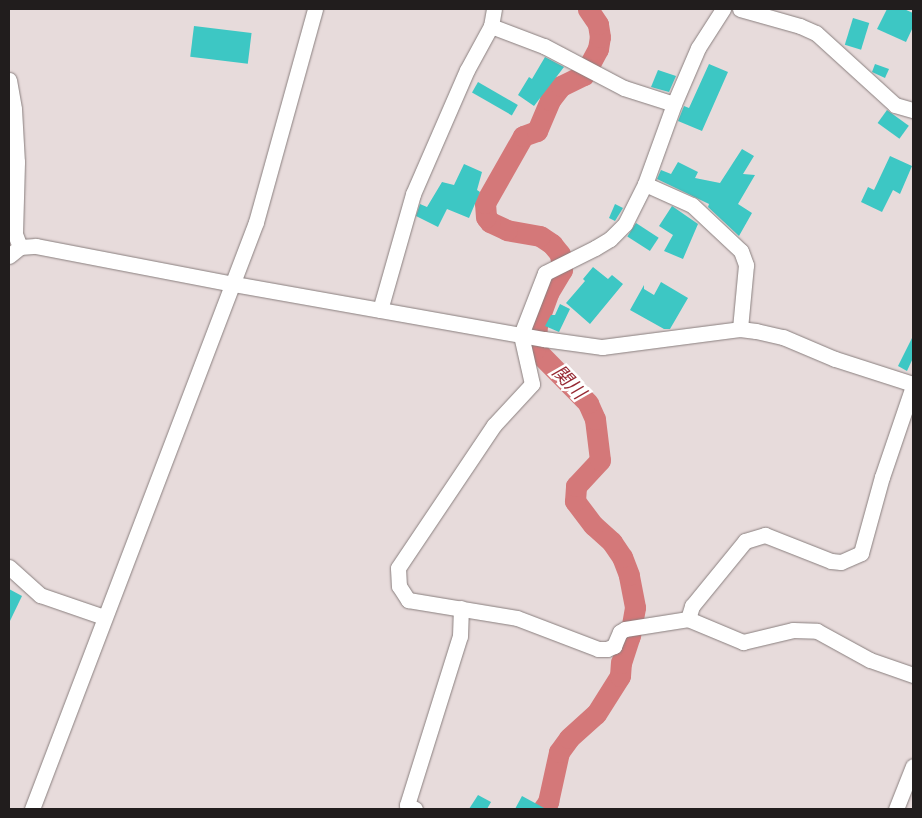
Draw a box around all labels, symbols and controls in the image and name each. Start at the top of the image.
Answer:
water label: 関川 [547,361,589,405]

